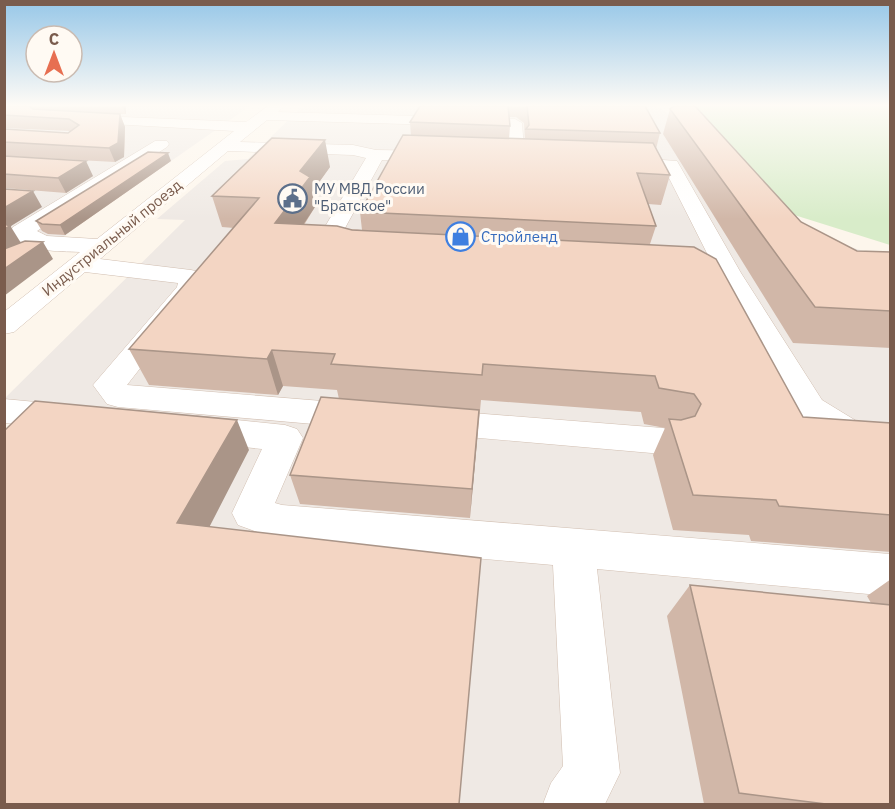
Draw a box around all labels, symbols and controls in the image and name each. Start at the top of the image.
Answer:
north arrow [24,24,84,84]
text: С [49,29,59,49]
street label: Индустриальный проезд [38,175,186,300]
place label: МУ МВД России "Братское" [314,179,425,215]
public building icon: МУ МВД России "Братское" [277,182,309,214]
shop icon: Стройленд [444,221,476,253]
place label: Стройленд [481,227,558,246]

